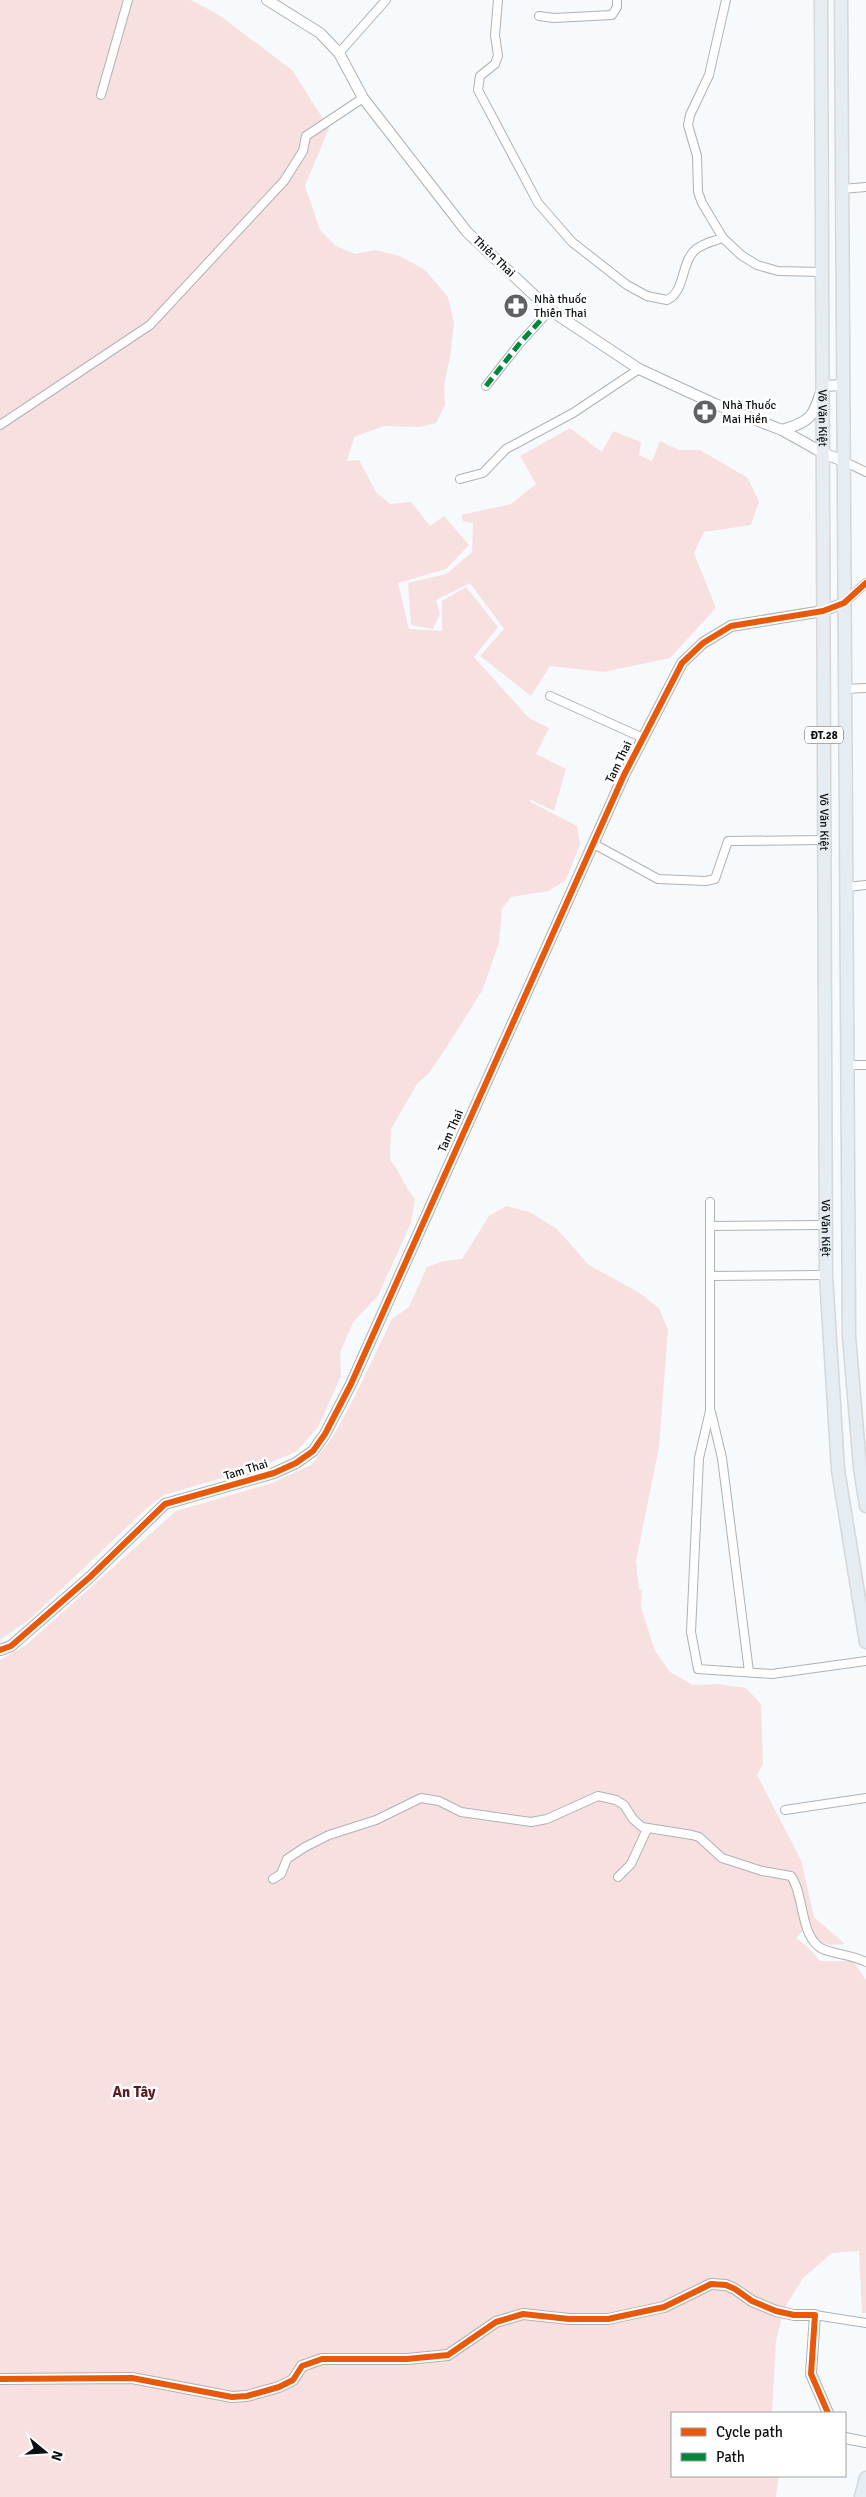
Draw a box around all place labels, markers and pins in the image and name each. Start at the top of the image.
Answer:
place label: Nhà thuốc Thiên Thai [534,292,587,321]
pharmacy icon: Nhà thuốc Thiên Thai [503,293,529,319]
place label: Nhà Thuốc Mai Hiền [722,398,777,427]
pharmacy icon: Nhà Thuốc Mai Hiền [692,399,718,425]

